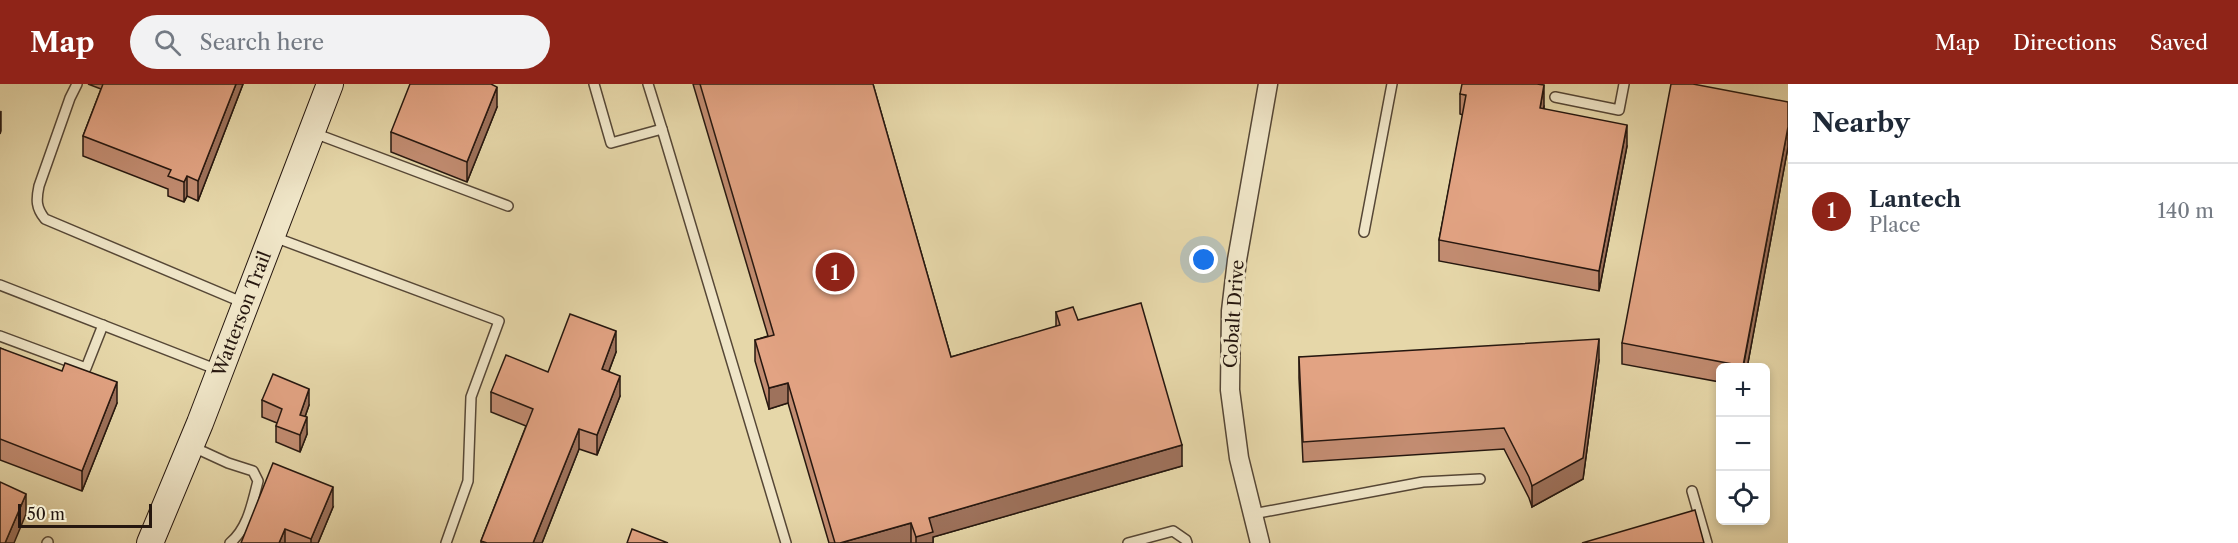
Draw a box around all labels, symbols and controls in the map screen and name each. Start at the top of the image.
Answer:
search box [130,15,550,69]
text: Map [30,25,94,59]
icon: search [151,26,184,59]
text: Search here [199,29,324,56]
text: Map [1935,30,1980,55]
text: Directions [2013,30,2117,55]
text: Saved [2150,30,2208,55]
text: Nearby [1812,107,1910,139]
text: Lantech [1869,186,1961,213]
text: 1 [1827,199,1836,223]
text: 140 m [2157,199,2214,223]
text: Place [1869,213,1920,237]
your location [1189,245,1218,274]
street label: Watterson Trail [208,248,276,381]
pin: 1 [816,250,854,294]
street label: Cobalt Drive [1219,259,1249,369]
map controls [1716,363,1770,525]
button: + [1716,363,1770,417]
button: − [1716,417,1770,471]
button: locate [1716,471,1770,525]
scale bar [18,501,152,528]
text: 50 m [27,504,65,524]

